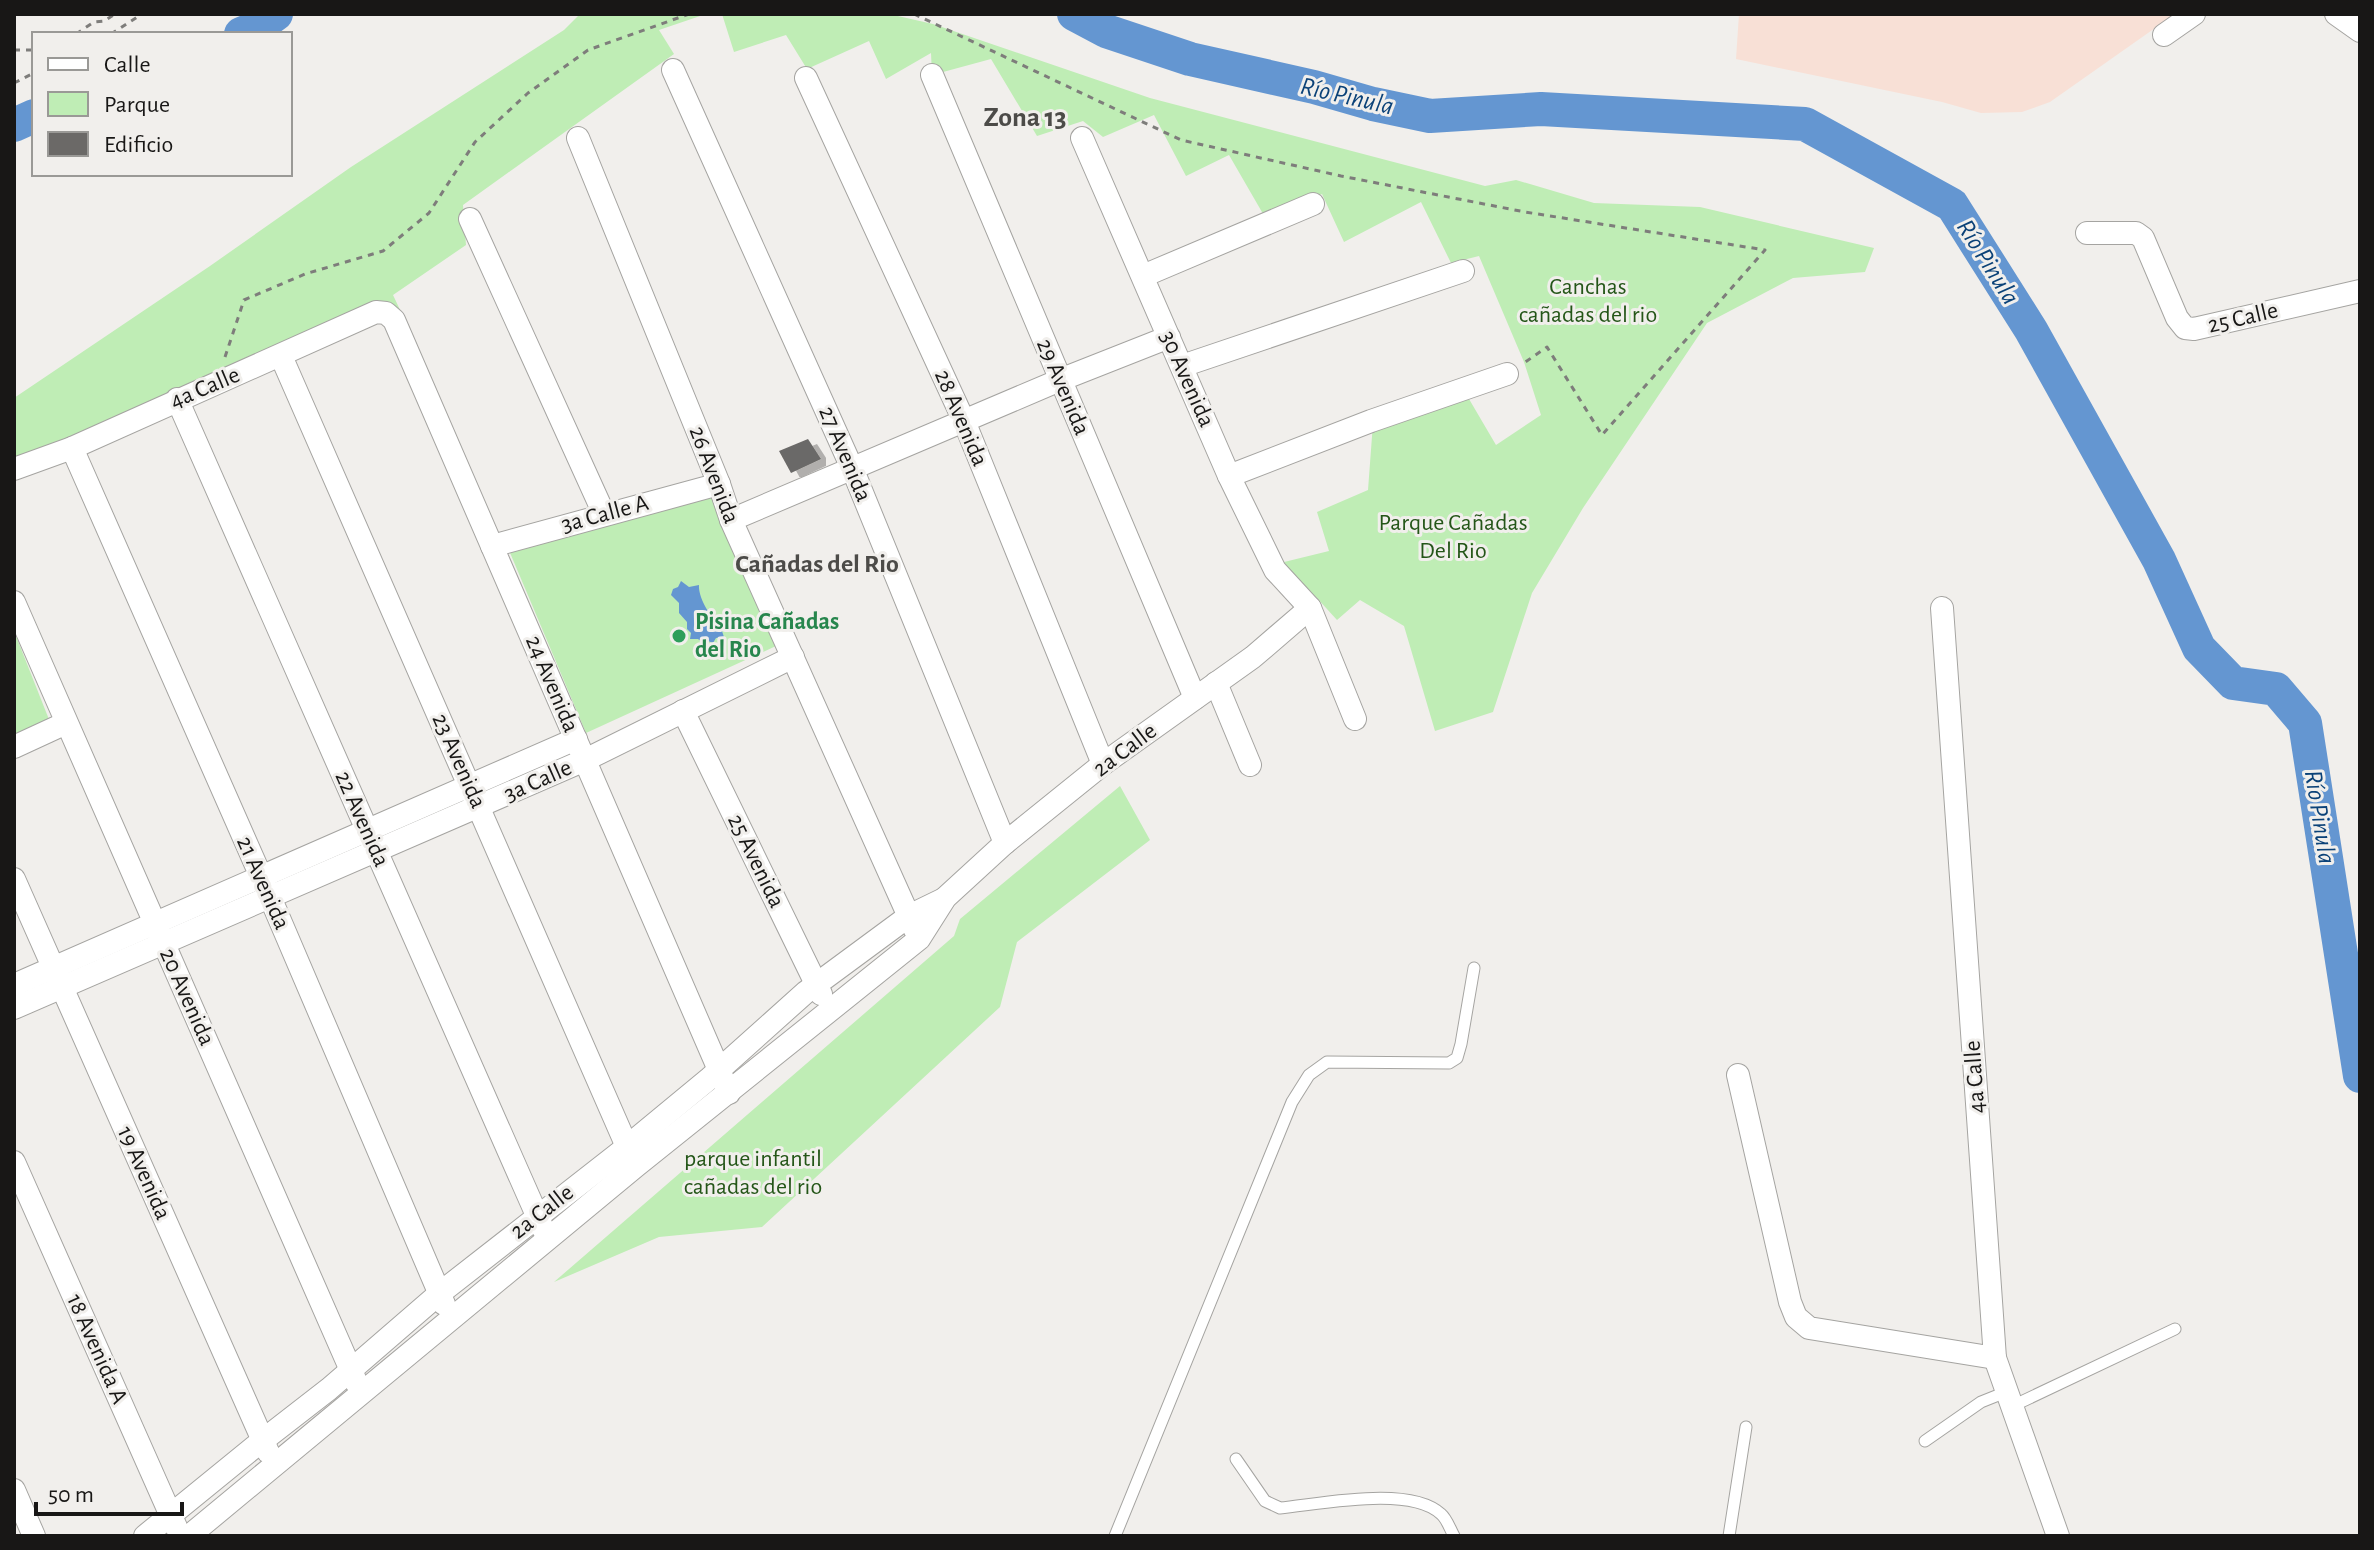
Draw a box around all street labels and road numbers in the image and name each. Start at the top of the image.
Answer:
street label: 25 Calle [2206,298,2280,338]
street label: 30 Avenida [1155,327,1219,431]
street label: 29 Avenida [1032,335,1094,439]
street label: 4a Calle [167,363,243,413]
street label: 28 Avenida [930,366,992,470]
street label: 27 Avenida [814,403,876,505]
street label: 26 Avenida [684,423,744,527]
street label: 3a Calle A [559,491,651,537]
street label: 24 Avenida [521,632,583,736]
street label: 23 Avenida [428,710,490,812]
street label: 2a Calle [1089,719,1161,781]
street label: 3a Calle [500,756,576,806]
street label: 22 Avenida [330,768,394,870]
street label: 25 Avenida [723,810,789,912]
street label: 21 Avenida [232,833,294,933]
street label: 20 Avenida [155,945,219,1049]
street label: 4a Calle [1960,1040,1990,1114]
street label: 19 Avenida [113,1123,175,1223]
street label: 2a Calle [506,1180,578,1244]
street label: 18 Avenida A [62,1290,132,1408]

